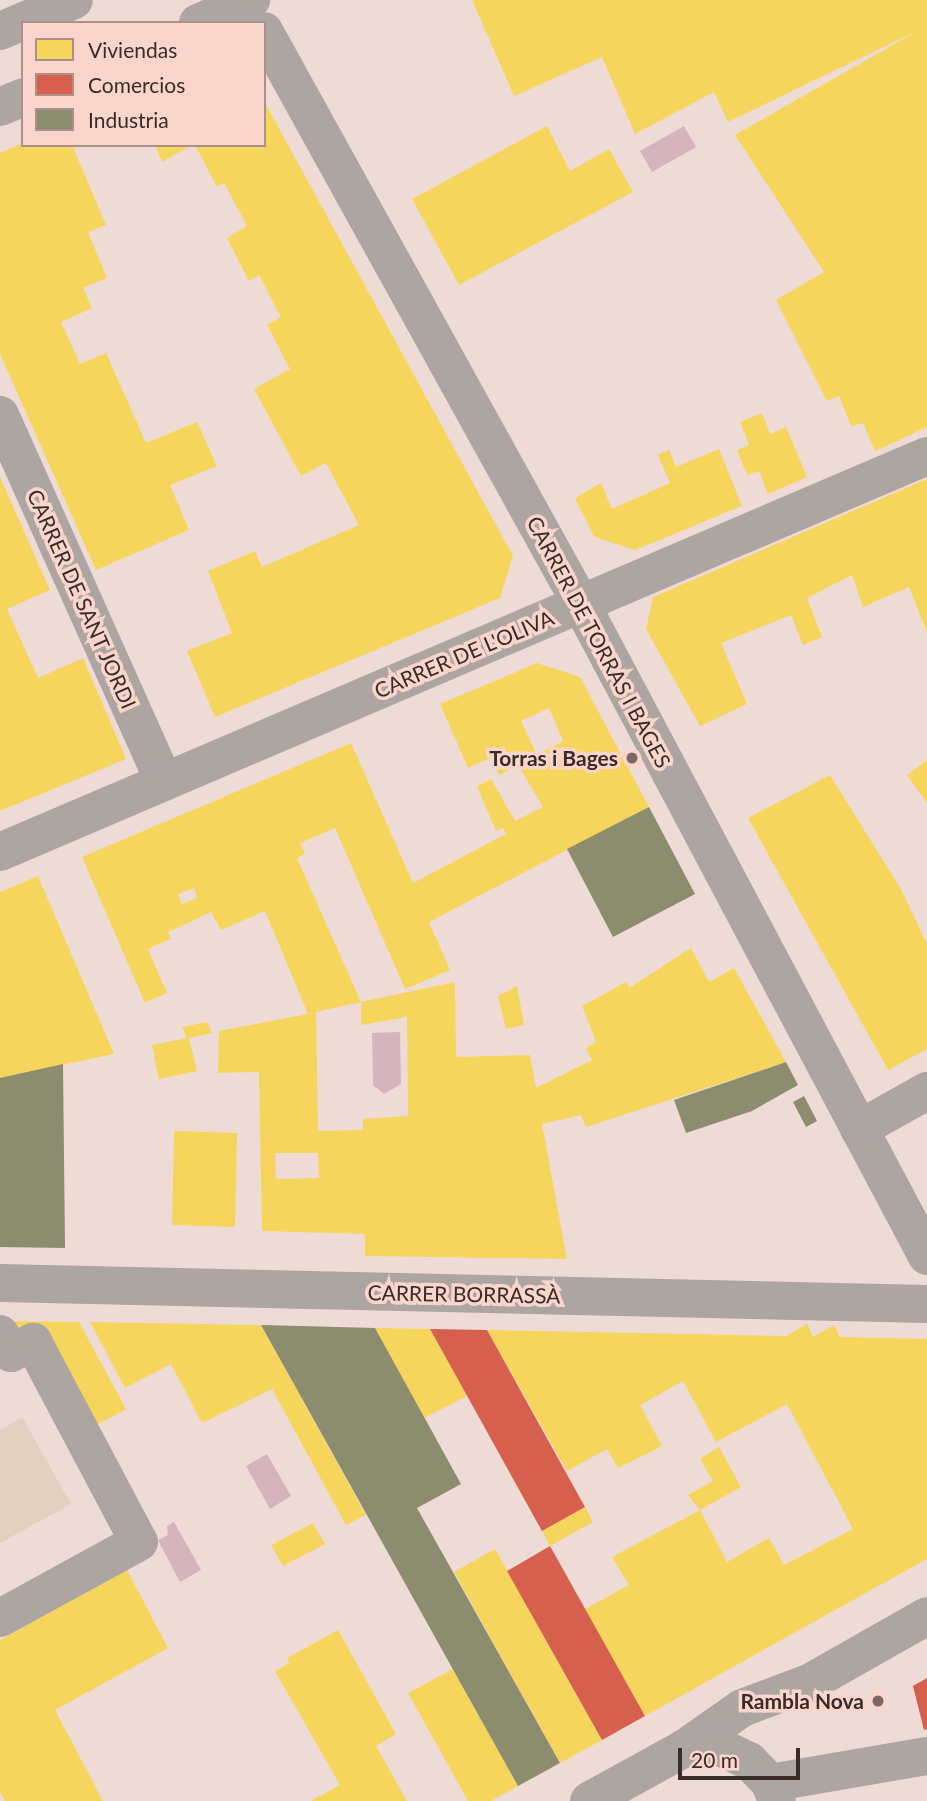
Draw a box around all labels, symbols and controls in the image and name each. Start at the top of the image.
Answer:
legend [21,21,266,147]
text: Viviendas [88,37,177,62]
text: Comercios [88,72,185,97]
text: Industria [88,107,169,132]
street label: CARRER DE SANT JORDI [22,485,142,713]
street label: CARRER DE TORRAS I BAGES [522,512,676,772]
street label: CARRER DE L'OLIVA [370,605,558,703]
place label: Torras i Bages [489,745,618,771]
marker: Torras i Bages [624,750,640,766]
street label: CARRER BORRASSÀ [367,1280,561,1308]
place label: Rambla Nova [740,1688,864,1714]
marker: Rambla Nova [870,1693,886,1709]
scale bar [682,1734,804,1778]
text: 20 m [691,1747,738,1772]

